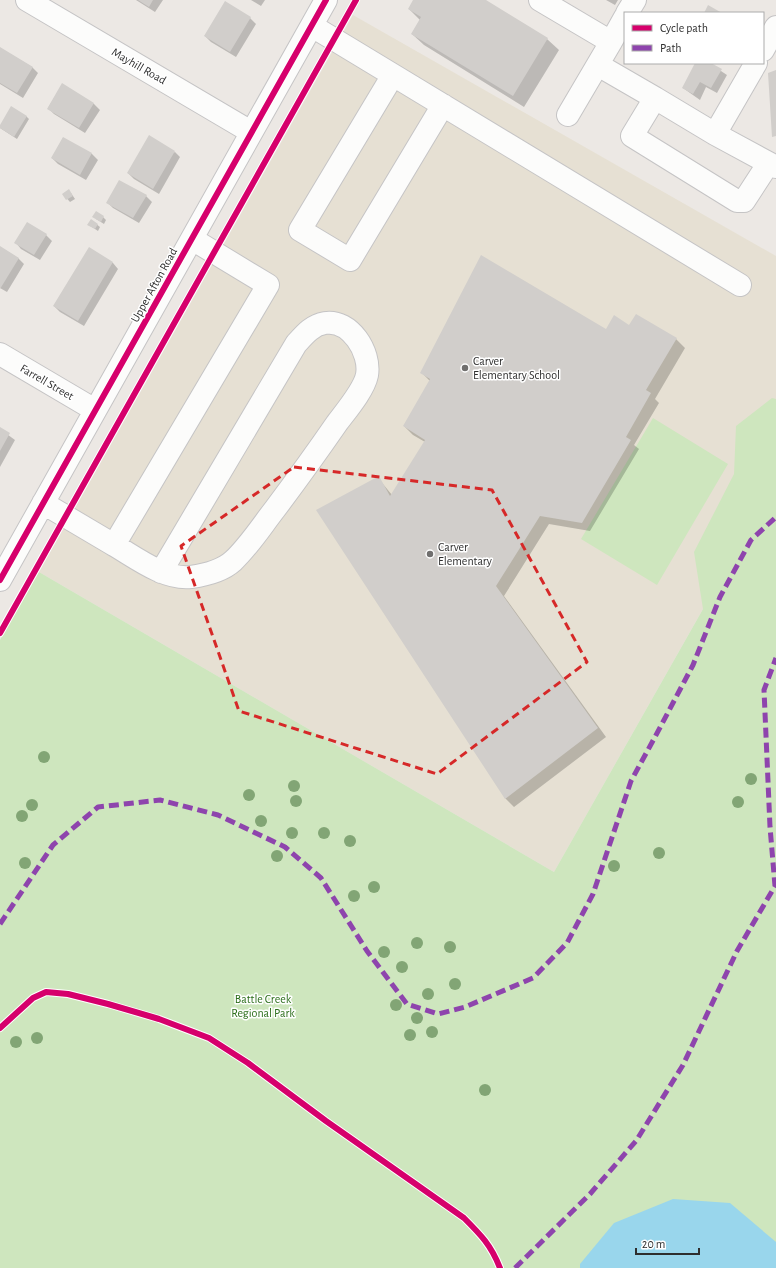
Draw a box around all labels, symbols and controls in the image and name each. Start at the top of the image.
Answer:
legend [624,12,764,64]
text: Cycle path [660,22,708,35]
text: Path [660,42,682,54]
street label: Mayhill Road [109,46,168,87]
street label: Upper Afton Road [129,246,179,324]
place label: Carver Elementary School [473,355,560,382]
street label: Farrell Street [18,362,76,402]
marker: Carver Elementary School [460,363,470,373]
place label: Carver Elementary [438,541,492,568]
marker: Carver Elementary [425,549,435,559]
park label: Battle Creek Regional Park [231,993,295,1019]
scale bar [636,1230,699,1256]
text: 20 m [642,1238,665,1250]

